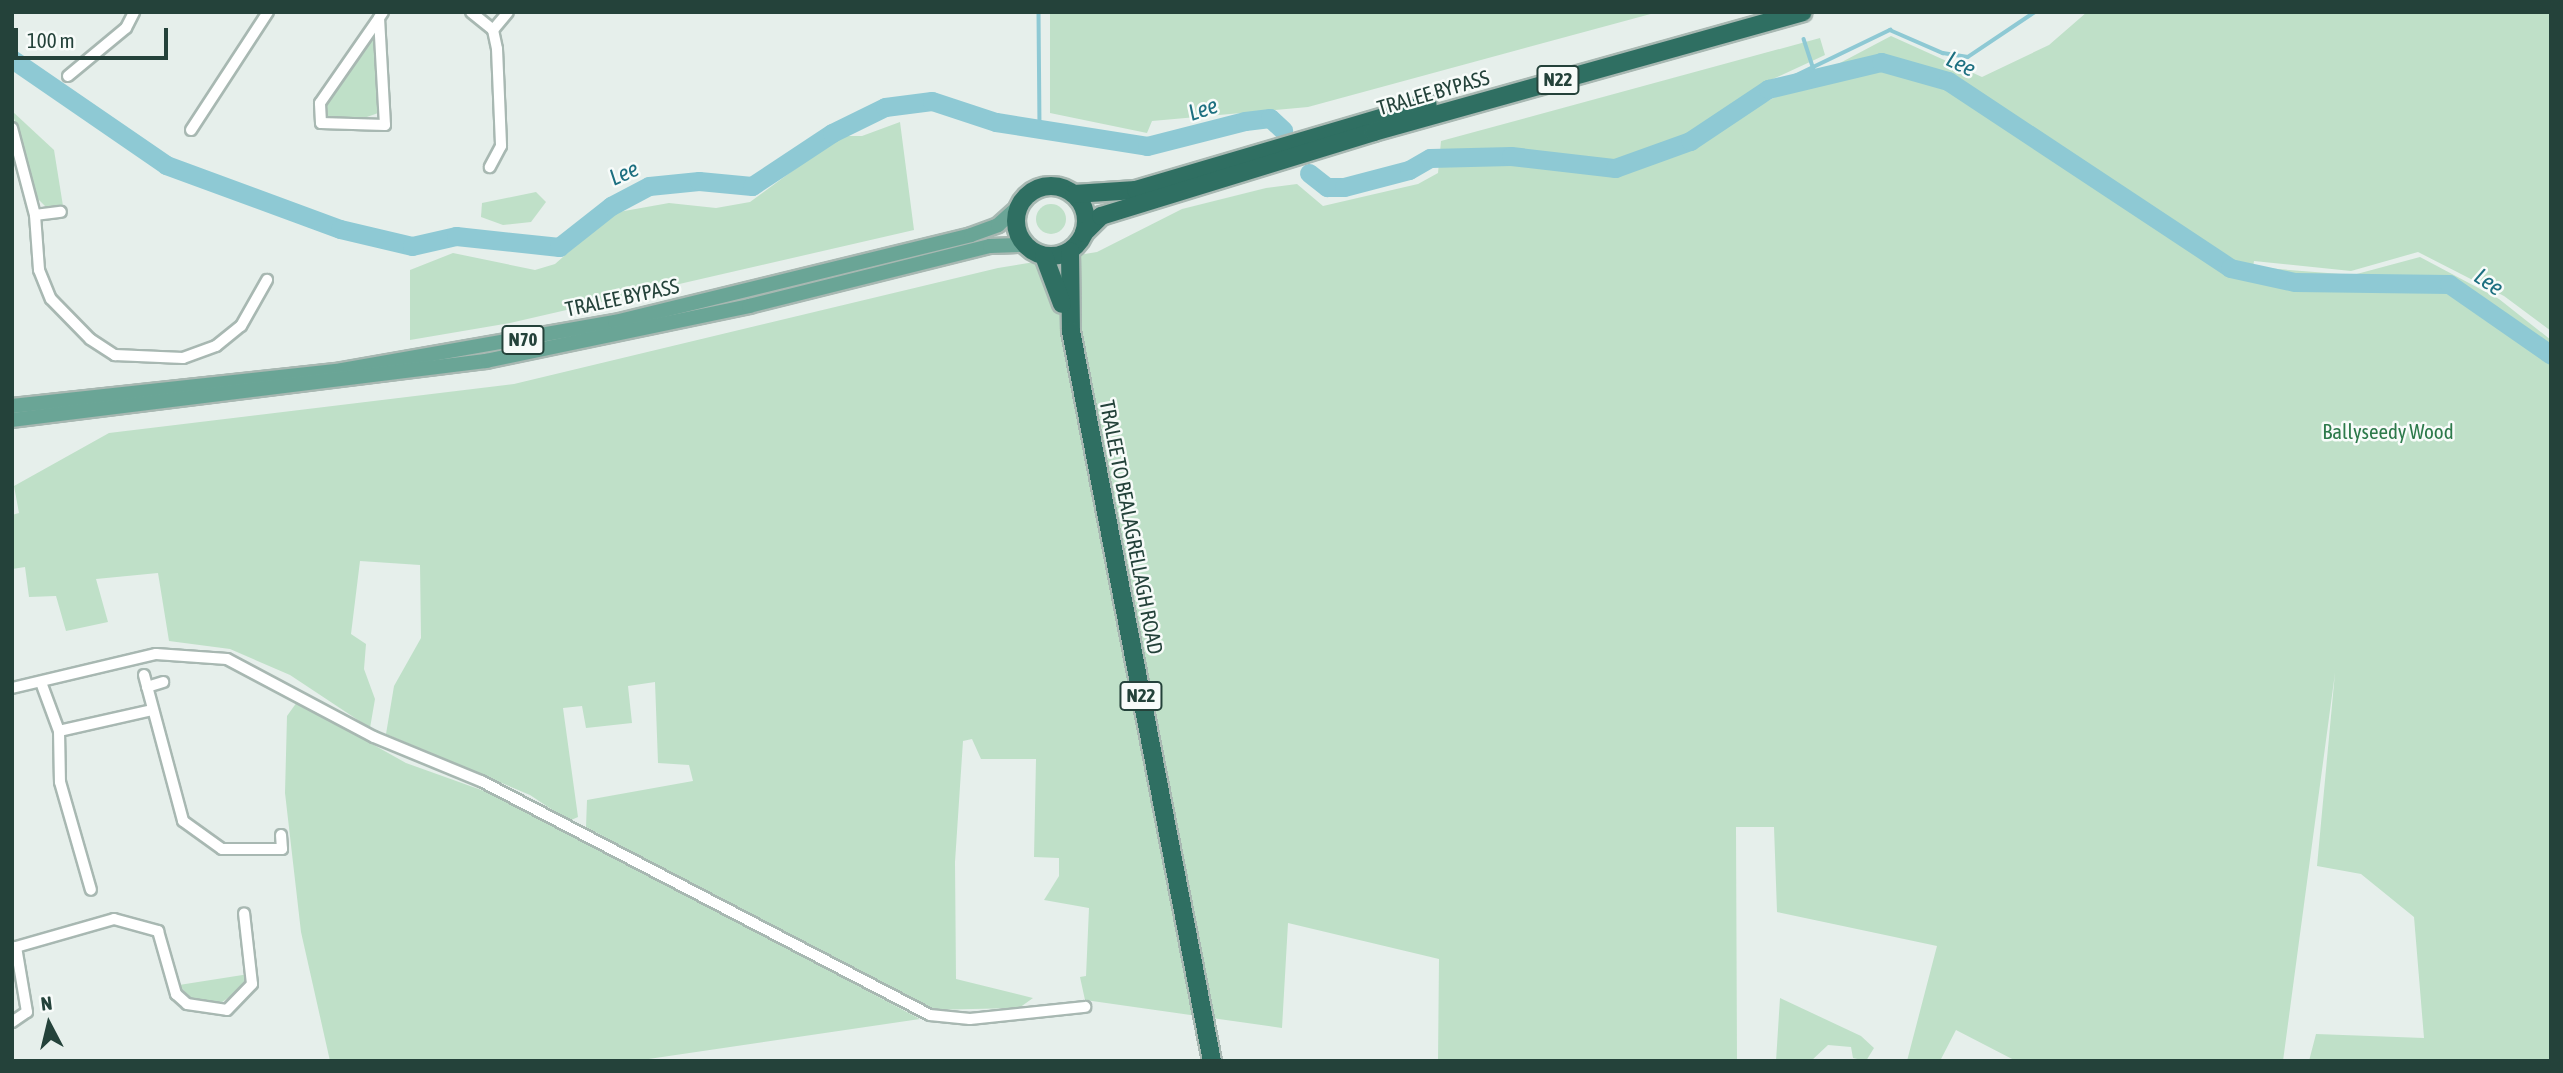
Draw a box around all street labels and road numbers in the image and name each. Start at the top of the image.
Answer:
street label: TRALEE BYPASS [1374,64,1492,120]
road number: N22 [1535,64,1581,96]
street label: TRALEE BYPASS [563,273,681,321]
road number: N70 [500,324,546,356]
street label: TRALEE TO BEALAGRELLAGH ROAD [1095,398,1169,656]
road number: N22 [1118,680,1164,712]

